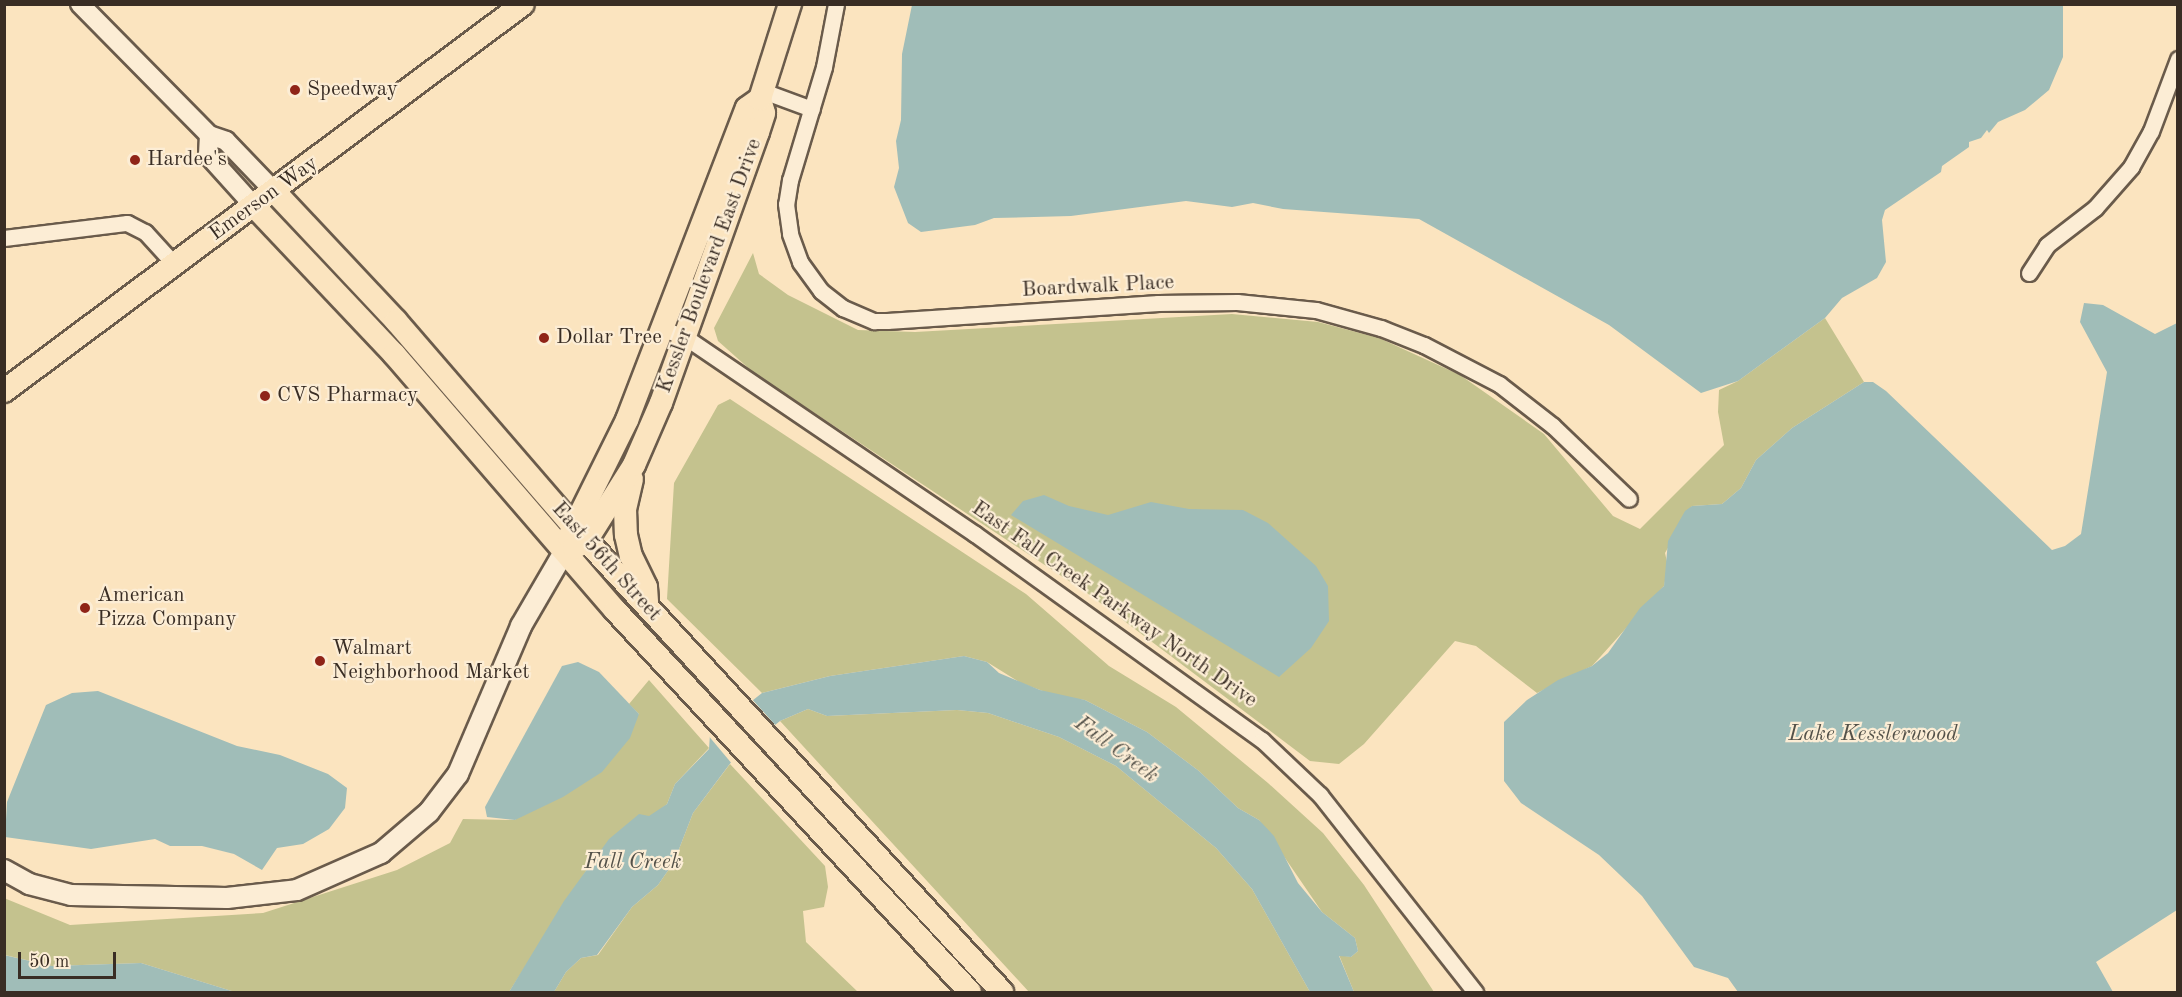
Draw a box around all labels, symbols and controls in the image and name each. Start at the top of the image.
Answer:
place label: Speedway [307,77,398,103]
marker: Speedway [288,83,302,97]
street label: Kessler Boulevard East Drive [652,135,768,397]
place label: Hardee's [147,147,227,173]
street label: Emerson Way [205,151,323,247]
marker: Hardee's [128,153,142,167]
street label: Boardwalk Place [1021,270,1175,304]
place label: Dollar Tree [556,325,662,351]
marker: Dollar Tree [537,331,551,345]
place label: CVS Pharmacy [277,383,418,409]
marker: CVS Pharmacy [258,389,272,403]
street label: East Fall Creek Parkway North Drive [966,496,1262,714]
street label: East 56th Street [546,497,666,627]
place label: American Pizza Company [97,583,237,633]
marker: American Pizza Company [78,601,92,615]
place label: Walmart Neighborhood Market [332,636,530,686]
marker: Walmart Neighborhood Market [313,654,327,668]
water label: Fall Creek [1069,711,1163,789]
water label: Lake Kesslerwood [1788,722,1958,748]
water label: Fall Creek [584,850,682,876]
scale bar [21,940,118,978]
text: 50 m [29,953,69,971]

